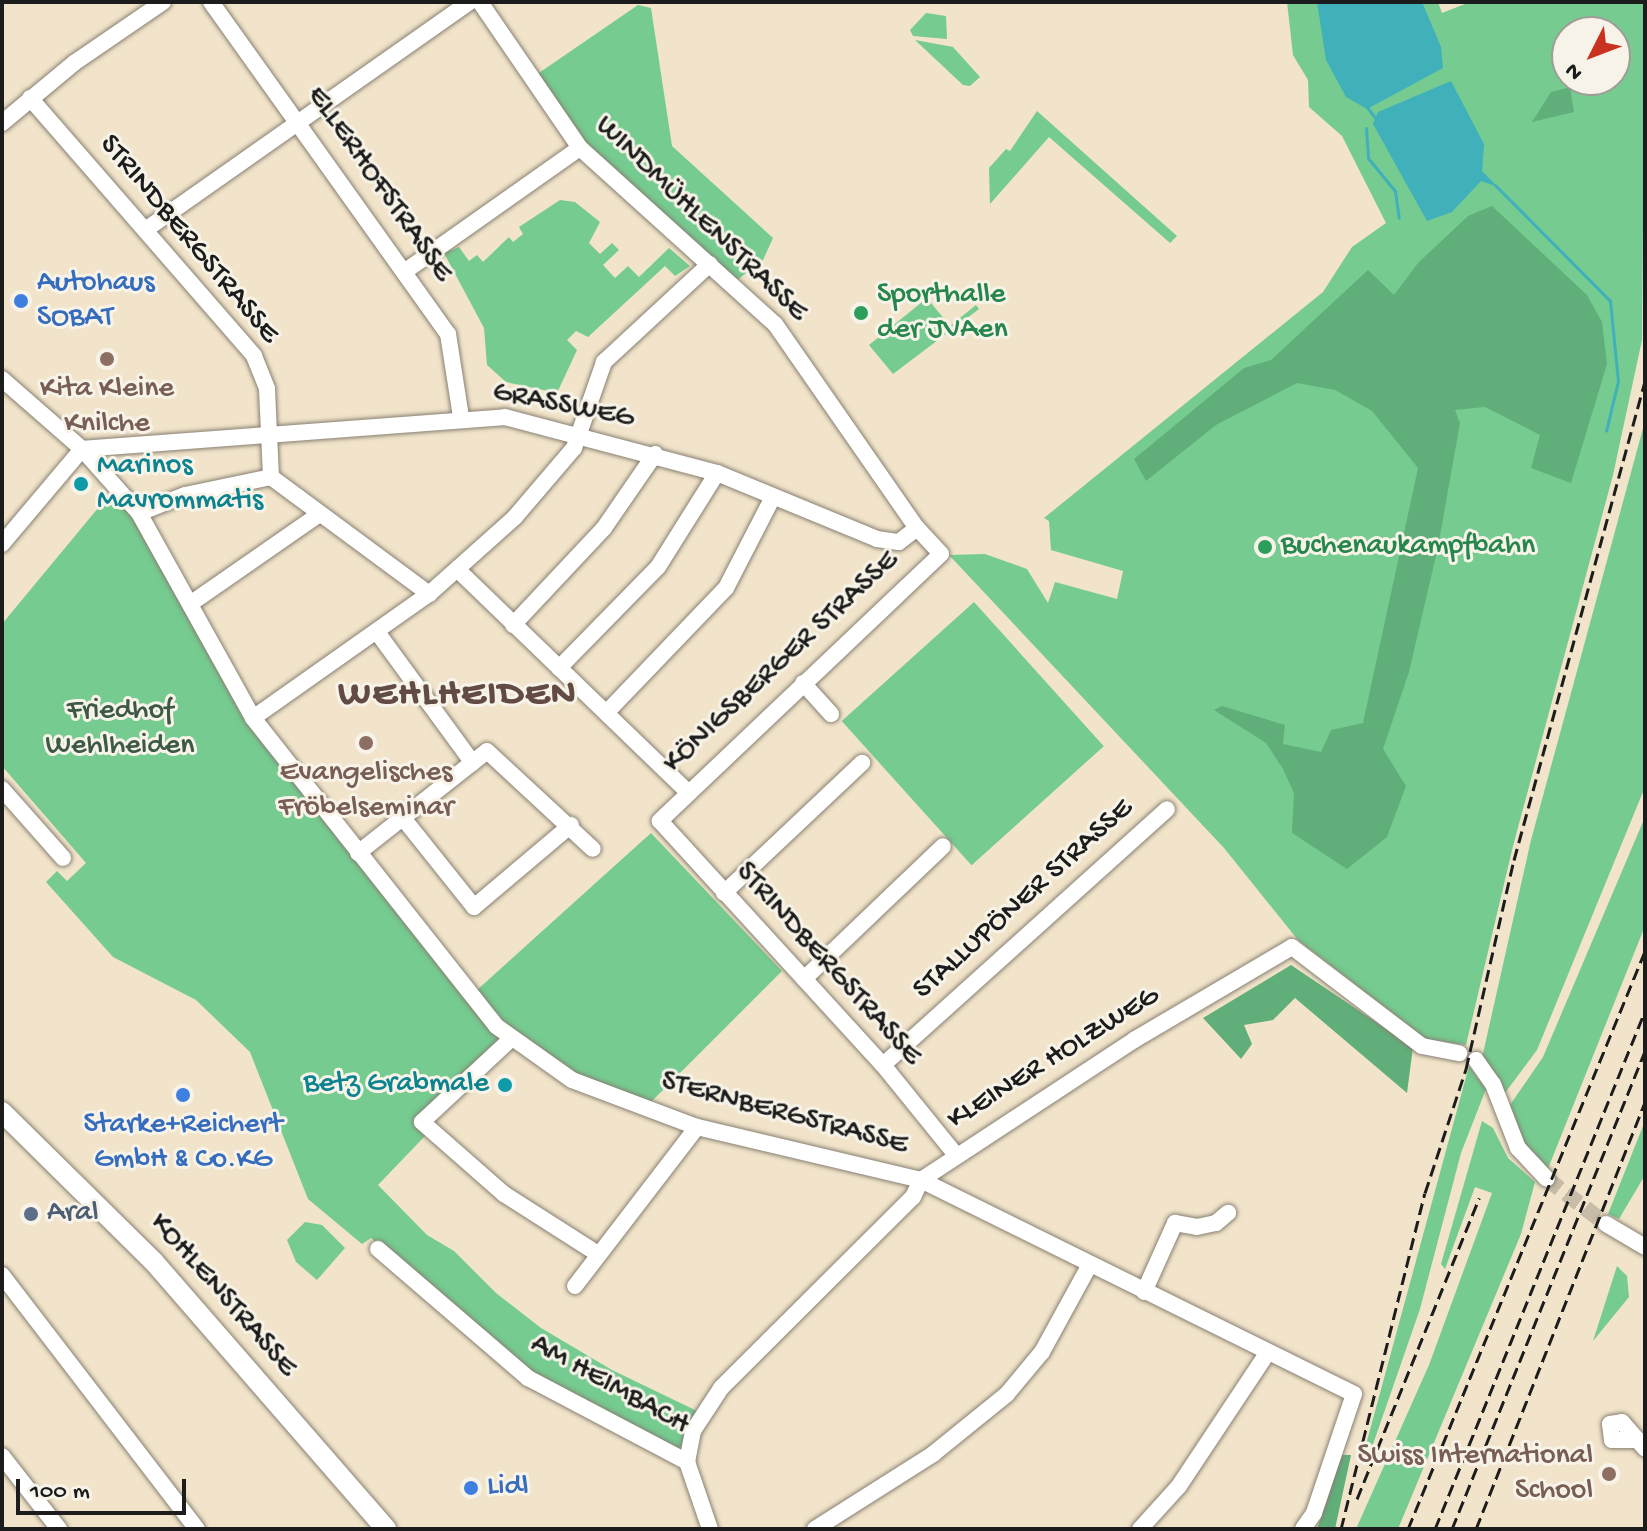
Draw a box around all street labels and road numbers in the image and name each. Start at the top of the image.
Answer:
street label: ELLERHOFSTRASSE [297,80,459,290]
street label: WINDMÜHLENSTRASSE [586,109,814,331]
street label: STRINDBERGSTRASSE [90,128,286,352]
street label: GRASSWEG [489,376,637,438]
street label: KÖNIGSBERGER STRASSE [656,544,908,782]
street label: STALLUPÖNER STRASSE [907,792,1141,1008]
street label: STRINDBERGSTRASSE [726,856,928,1074]
street label: KLEINER HOLZWEG [941,979,1167,1139]
street label: STERNBERGSTRASSE [657,1065,911,1165]
street label: KOHLENSTRASSE [141,1206,303,1386]
street label: AM HEIMBACH [523,1328,695,1444]

